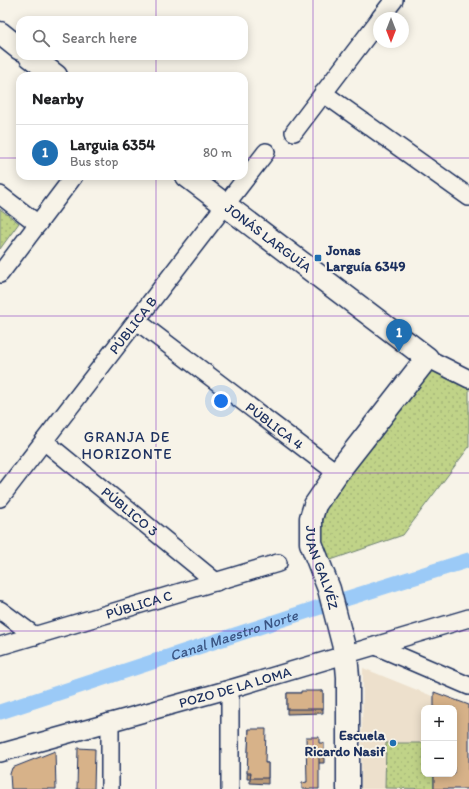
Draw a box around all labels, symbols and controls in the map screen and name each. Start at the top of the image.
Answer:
north arrow [373,12,409,48]
search box [16,16,248,60]
icon: search [30,27,52,49]
text: Search here [62,29,137,47]
text: Nearby [32,88,84,108]
text: Larguia 6354 [70,136,155,154]
text: 1 [42,145,48,160]
text: 80 m [203,145,232,160]
text: Bus stop [70,154,118,169]
street label: JONÁS LARGUÍA [222,199,315,276]
place label: Jonas Larguía 6349 [325,242,405,275]
marker: Jonas Larguía 6349 [313,253,323,263]
street label: PÚBLICA B [105,293,161,357]
pin: 1 [386,319,412,352]
your location [211,391,231,411]
street label: PÚBLICA 4 [243,398,307,453]
district label: GRANJA DE HORIZONTE [81,428,173,463]
street label: PÚBLICO 3 [98,483,162,540]
street label: JUAN GALVÉZ [303,526,342,611]
street label: PÚBLICA C [104,587,174,622]
water label: Canal Maestro Norte [167,606,301,665]
street label: POZO DE LA LOMA [177,663,293,711]
map controls [421,705,457,777]
button: + [421,705,457,741]
place label: Escuela Ricardo Nasif [305,727,386,760]
marker: Escuela Ricardo Nasif [388,738,398,748]
button: − [421,741,457,777]

